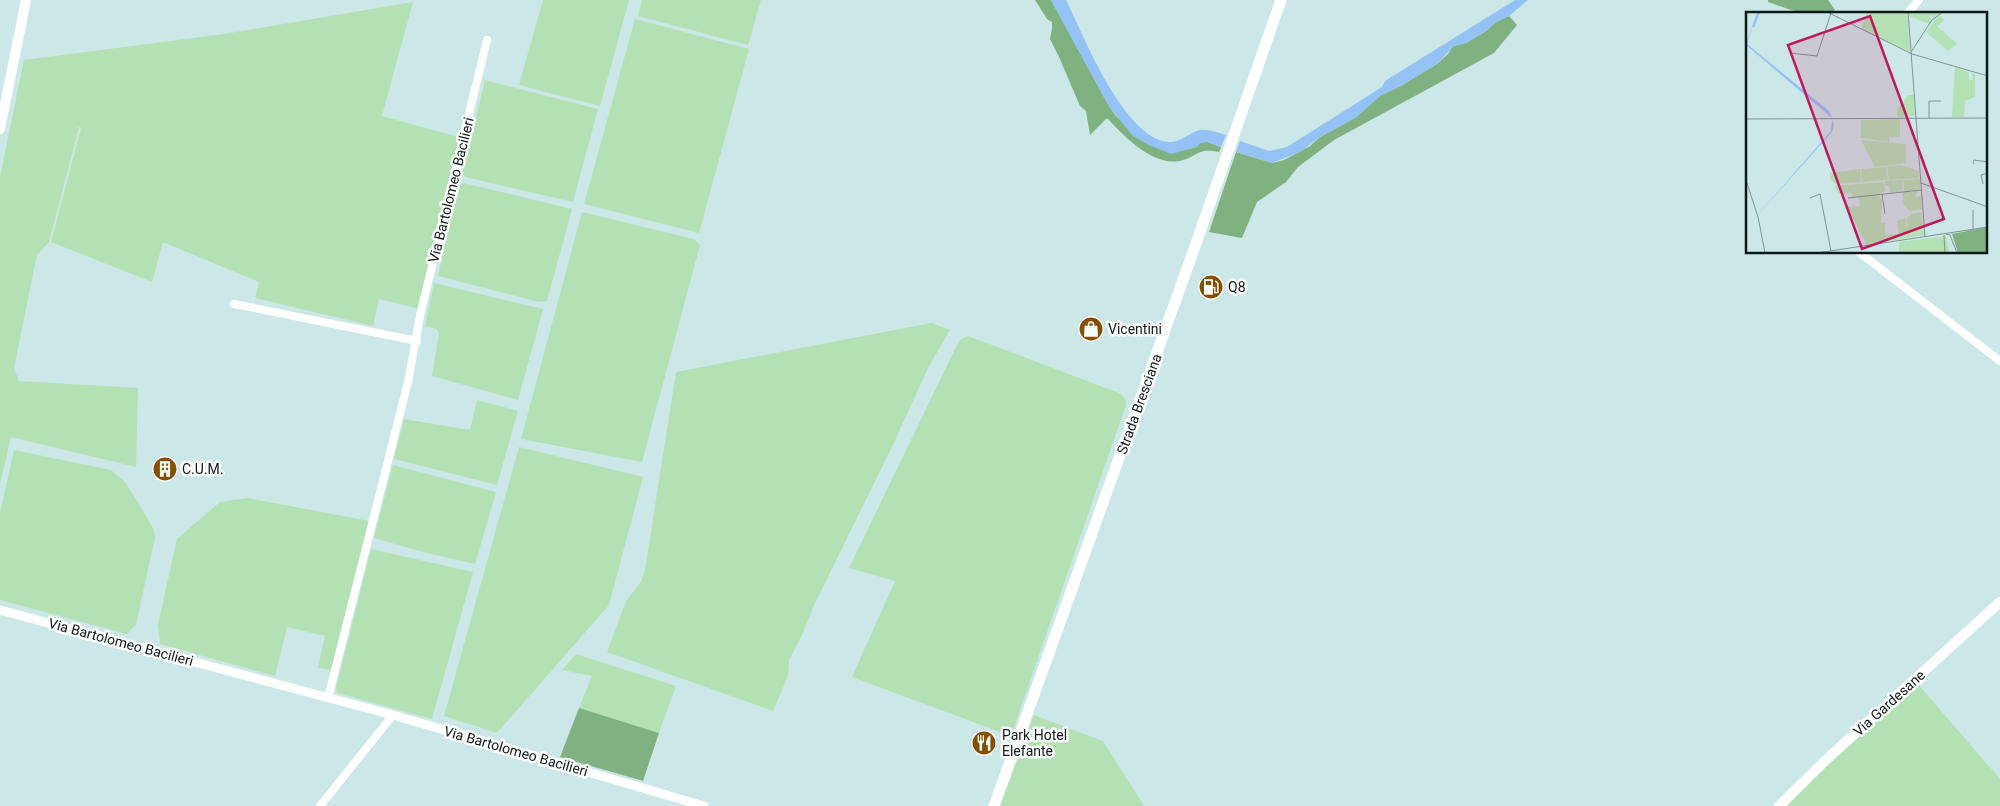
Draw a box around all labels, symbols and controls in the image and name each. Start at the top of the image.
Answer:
inset map [1746,12,1988,254]
street label: Via Bartolomeo Bacilieri [425,116,477,264]
fuel station icon: Q8 [1198,274,1224,300]
place label: Q8 [1228,279,1246,295]
shop icon: Vicentini [1078,316,1104,342]
place label: Vicentini [1108,321,1162,337]
street label: Strada Bresciana [1113,352,1165,456]
building icon: C.U.M. [152,456,178,482]
place label: C.U.M. [182,461,224,477]
street label: Via Bartolomeo Bacilieri [47,615,195,669]
street label: Via Gardesane [1850,667,1928,739]
street label: Via Bartolomeo Bacilieri [442,723,590,779]
place label: Park Hotel Elefante [1002,727,1067,759]
restaurant icon: Park Hotel Elefante [971,730,997,756]

